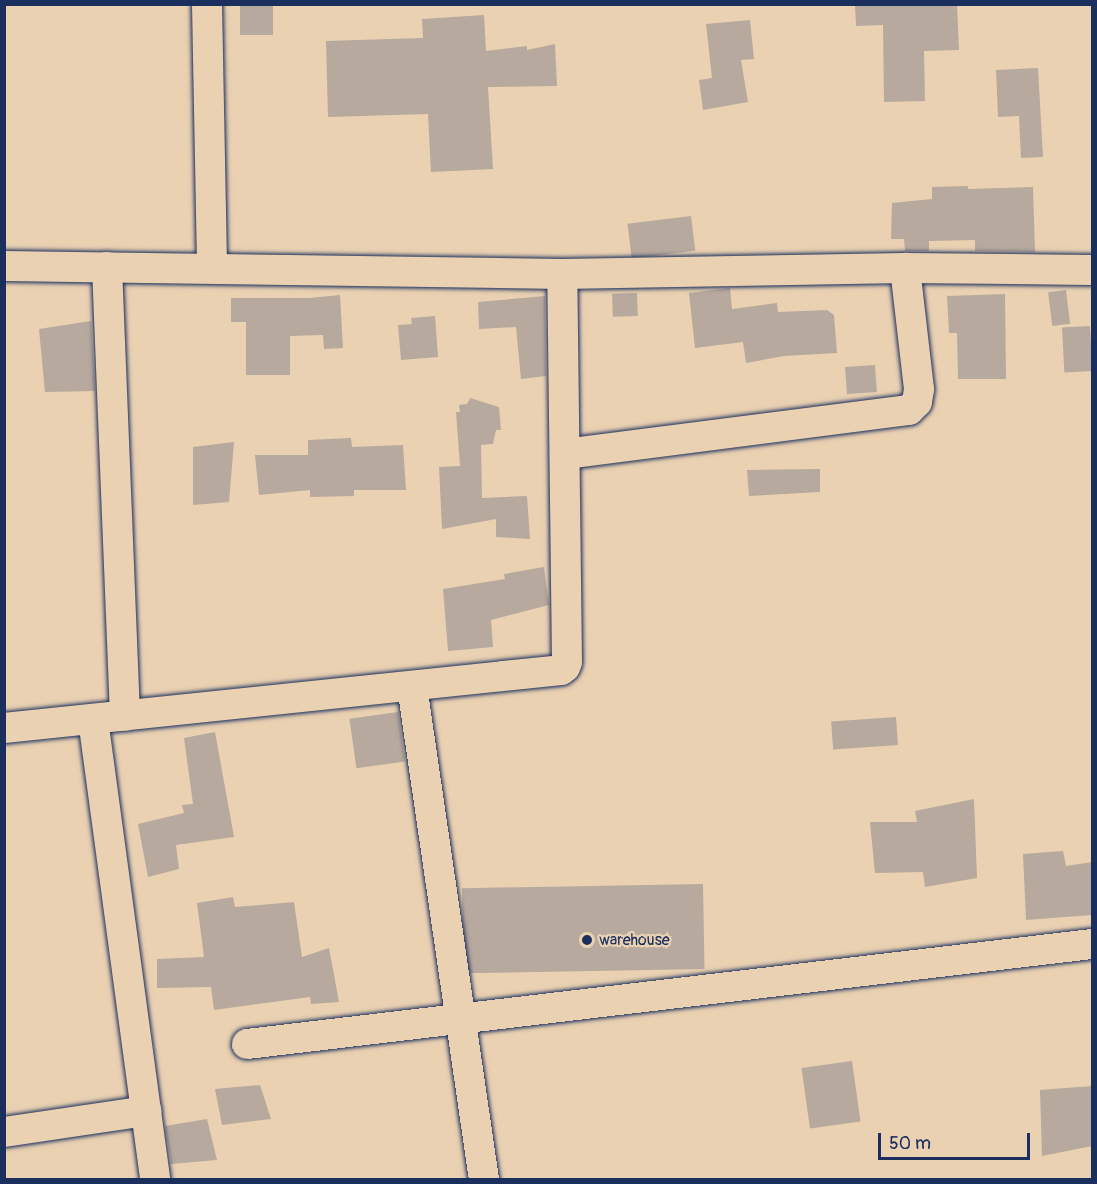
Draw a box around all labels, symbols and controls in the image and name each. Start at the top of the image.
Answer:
place label: warehouse [599,930,670,950]
marker: warehouse [580,933,594,947]
scale bar [881,1121,1032,1159]
text: 50 m [889,1132,931,1155]

